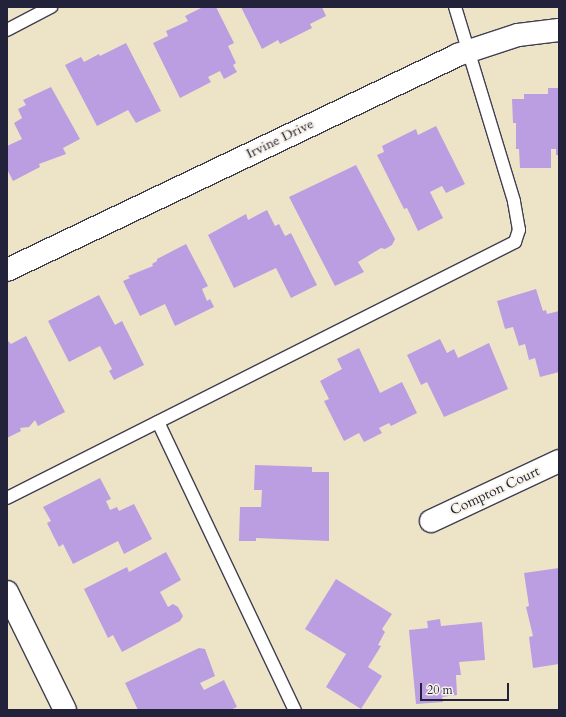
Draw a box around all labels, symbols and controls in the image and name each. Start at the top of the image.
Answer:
street label: Irvine Drive [244,115,316,163]
street label: Compton Court [448,463,542,519]
scale bar [422,675,511,701]
text: 20 m [427,682,453,698]

